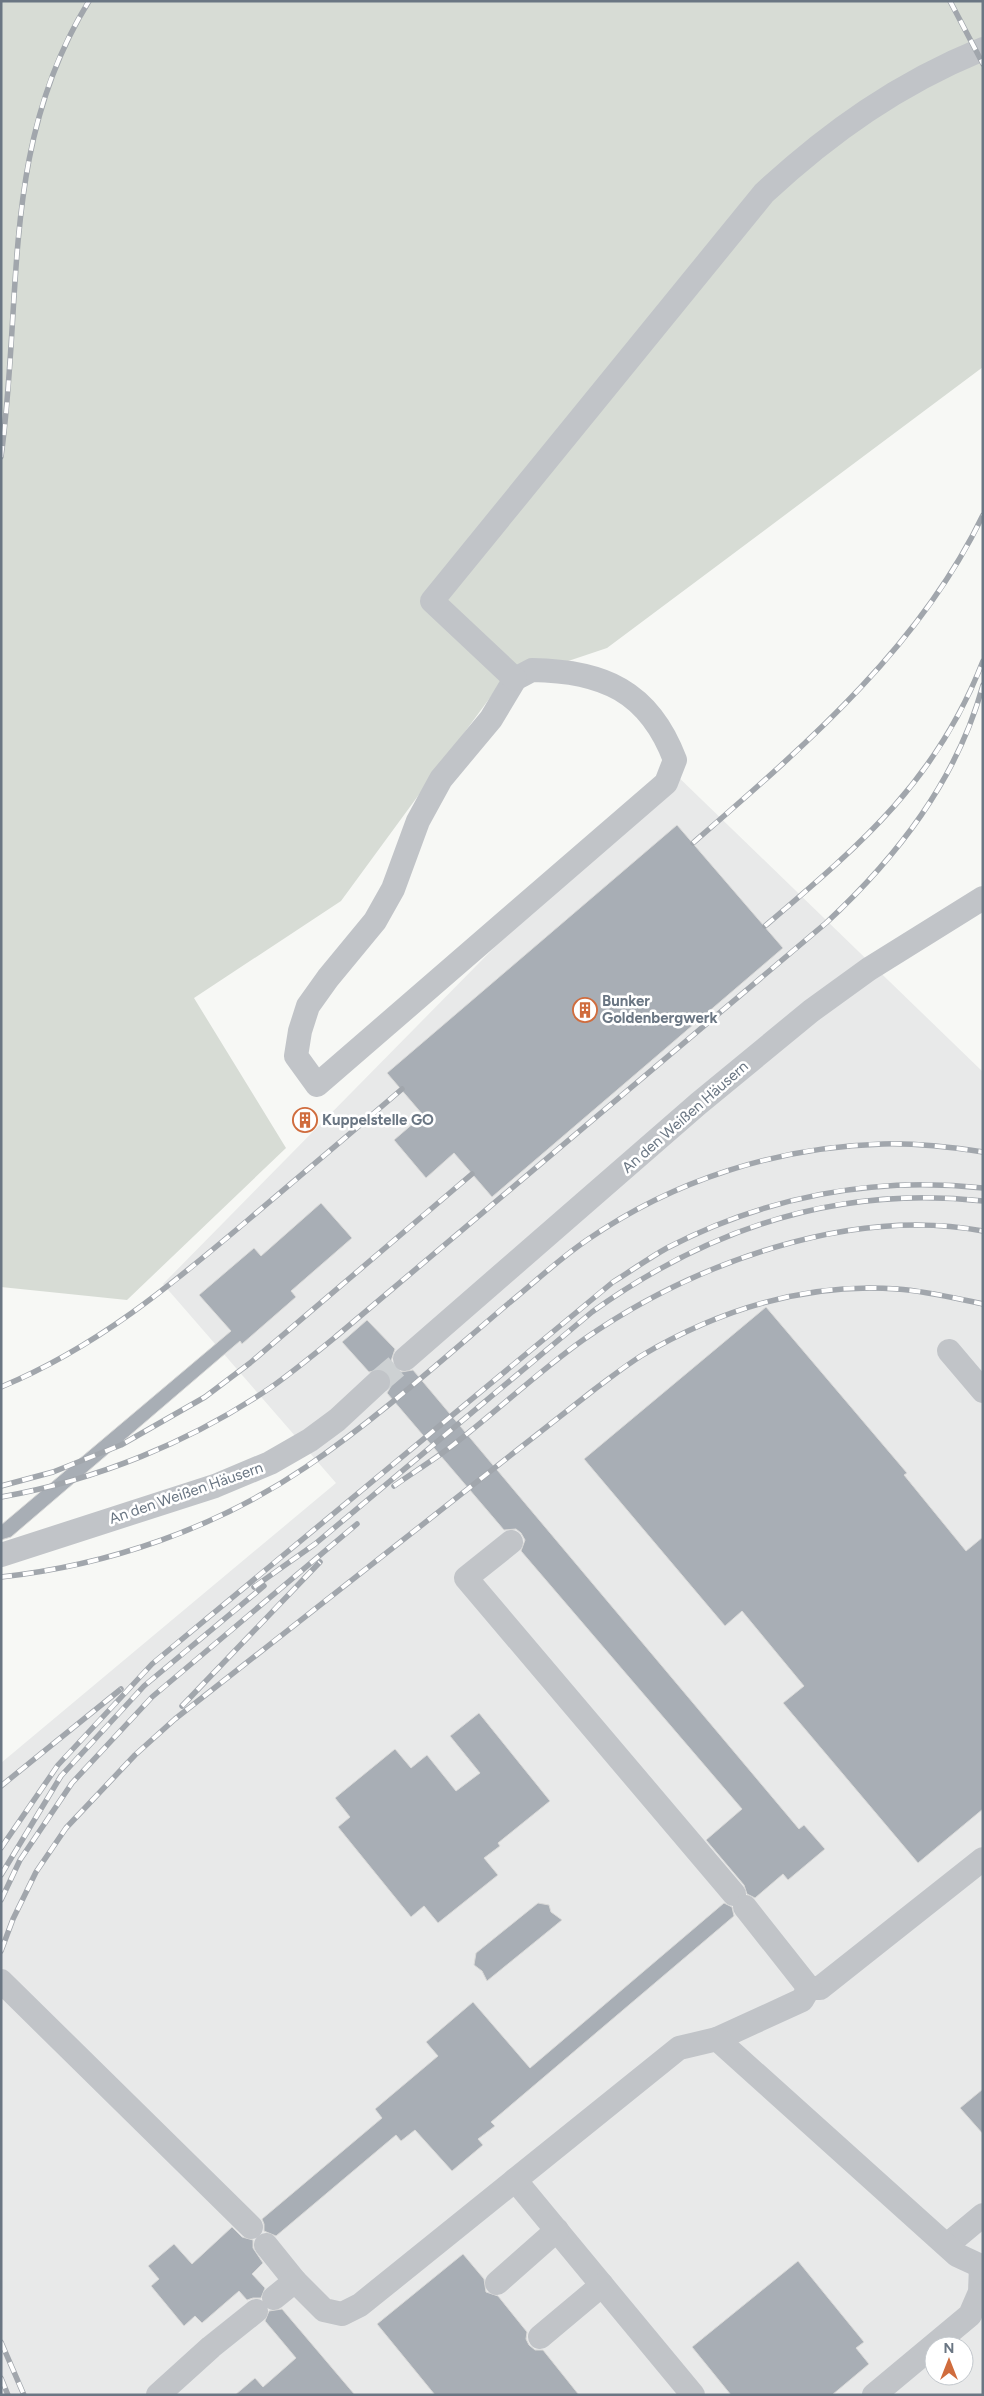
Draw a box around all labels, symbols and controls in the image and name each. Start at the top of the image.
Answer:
place label: Bunker Goldenbergwerk [602,992,718,1027]
building icon: Bunker Goldenbergwerk [572,997,598,1023]
street label: An den Weißen Häusern [618,1057,752,1177]
building icon: Kuppelstelle GO [292,1107,318,1133]
place label: Kuppelstelle GO [322,1111,434,1129]
street label: An den Weißen Häusern [107,1458,265,1528]
north arrow [924,2336,974,2386]
text: N [944,2340,954,2357]

